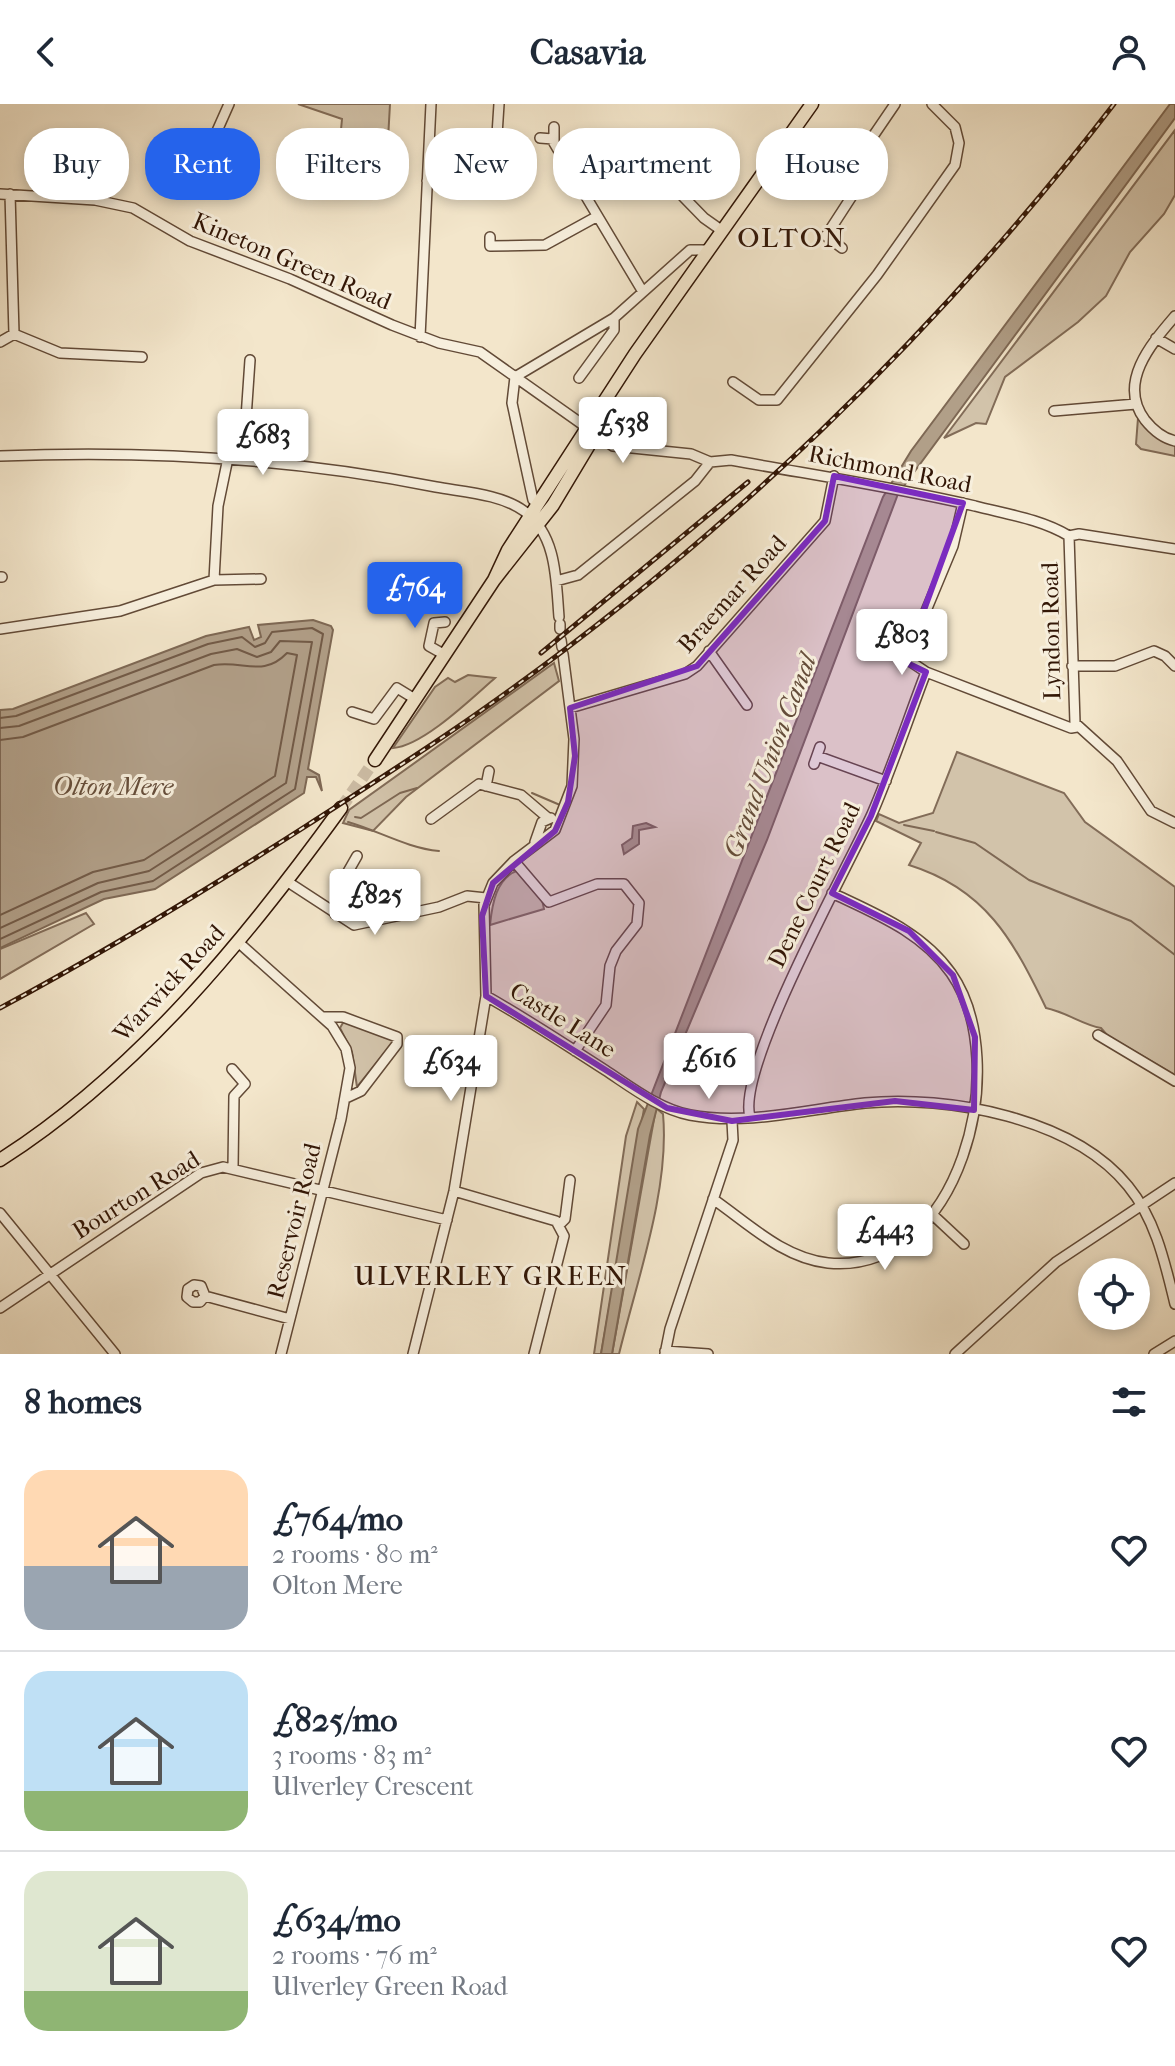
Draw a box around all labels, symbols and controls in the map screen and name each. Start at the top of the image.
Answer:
icon: back [24,30,68,74]
icon: person [1107,30,1151,74]
text: Casavia [530,31,645,73]
chip: Buy [24,128,129,200]
chip: Rent [145,128,260,200]
chip: Filters [276,128,409,200]
chip: New [425,128,537,200]
chip: Apartment [553,128,740,200]
chip: House [756,128,888,200]
street label: Kineton Green Road [188,206,396,316]
district label: OLTON [737,221,847,254]
pin: £538 [576,397,670,465]
text: £538 [597,407,649,438]
pin: £683 [216,409,310,477]
text: £683 [235,419,291,450]
street label: Richmond Road [806,439,975,499]
street label: Braemar Road [672,529,793,659]
street label: Lyndon Road [1036,561,1066,700]
pin: £764 [368,562,462,630]
text: £764 [385,572,445,603]
pin: £803 [855,609,949,677]
text: £803 [874,619,930,650]
water label: Grand Union Canal [717,647,824,862]
water label: Olton Mere [53,771,175,802]
street label: Dene Court Road [762,797,866,972]
pin: £825 [328,869,422,937]
text: £825 [347,879,403,910]
street label: Warwick Road [107,918,231,1048]
street label: Castle Lane [505,976,621,1064]
pin: £616 [662,1033,756,1101]
pin: £634 [404,1035,498,1103]
text: £616 [682,1043,736,1074]
text: £634 [422,1045,480,1076]
street label: Reservoir Road [261,1139,327,1302]
street label: Bourton Road [67,1144,206,1245]
pin: £443 [838,1204,932,1272]
text: £443 [856,1214,914,1245]
map controls [1078,1258,1150,1330]
button: locate [1078,1258,1150,1330]
district label: ULVERLEY GREEN [354,1259,628,1292]
icon: filters [1107,1380,1151,1424]
text: 8 homes [24,1382,142,1422]
text: £764/mo [272,1499,403,1539]
icon: home [88,1502,184,1598]
icon: heart [1107,1528,1151,1572]
text: 2 rooms · 80 m² [272,1539,438,1570]
text: Olton Mere [272,1570,403,1601]
text: £825/mo [272,1700,398,1740]
icon: home [88,1703,184,1799]
icon: heart [1107,1729,1151,1773]
text: 3 rooms · 83 m² [272,1740,431,1771]
text: Ulverley Crescent [272,1771,473,1802]
text: £634/mo [272,1900,401,1940]
icon: home [88,1903,184,1999]
icon: heart [1107,1929,1151,1973]
text: 2 rooms · 76 m² [272,1940,437,1971]
text: Ulverley Green Road [272,1971,508,2002]

